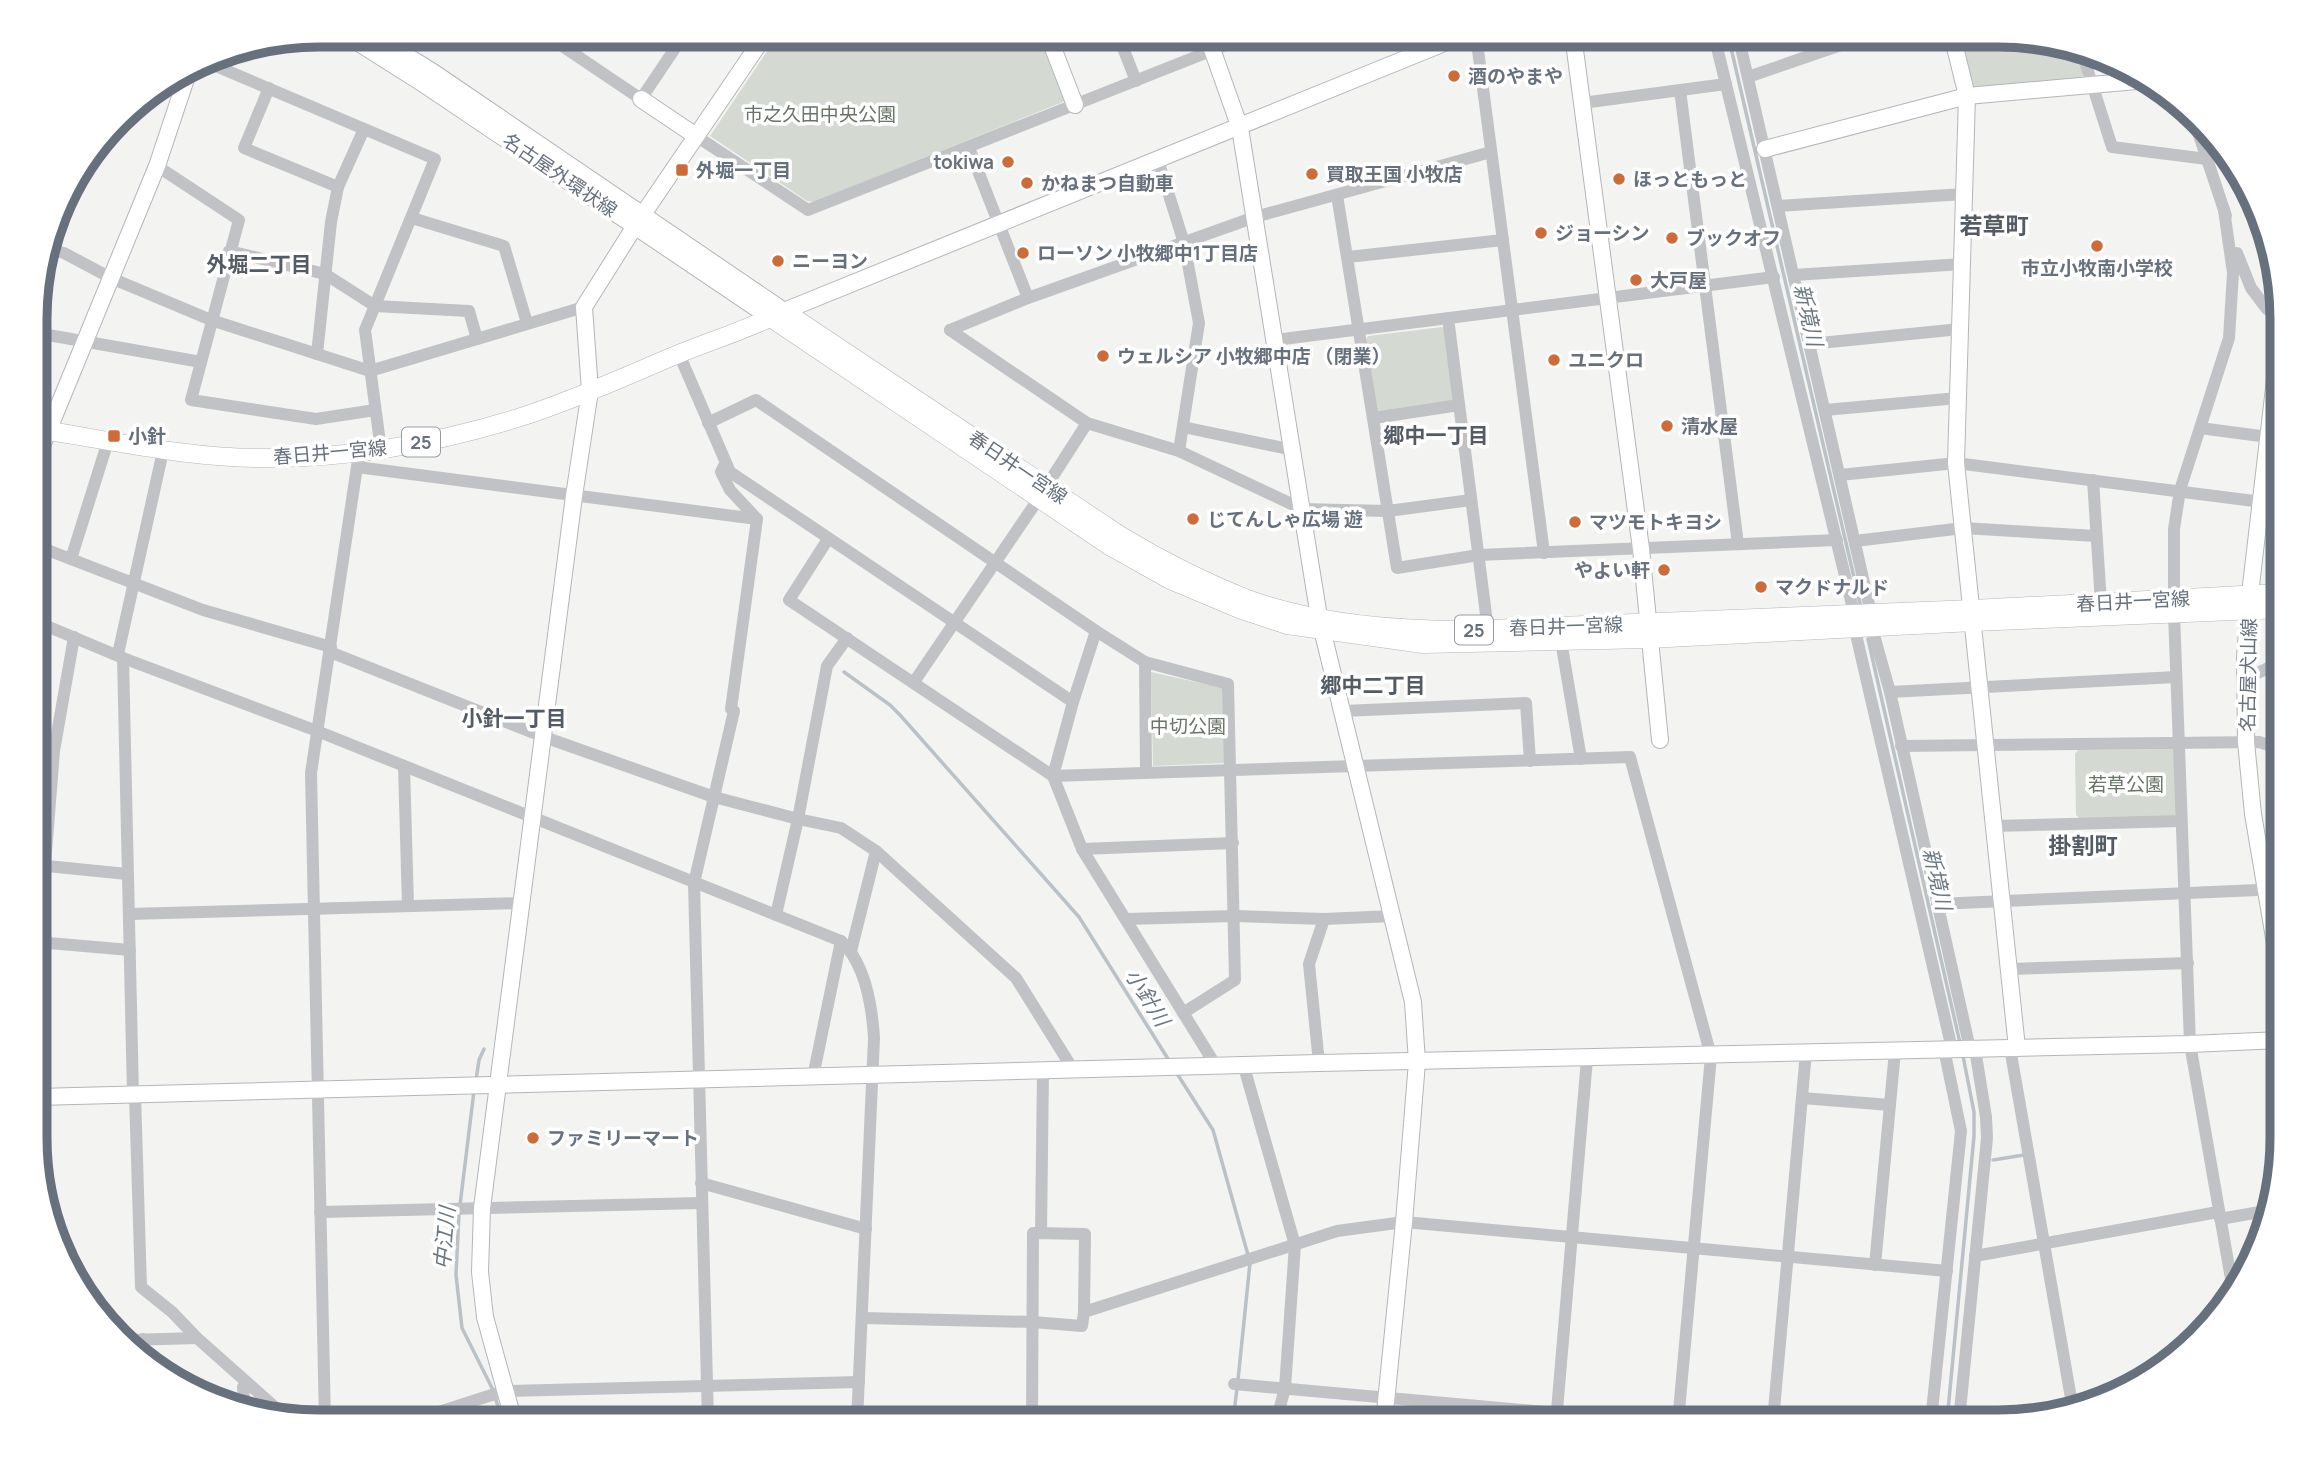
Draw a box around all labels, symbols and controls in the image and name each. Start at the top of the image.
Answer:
place label: 酒のやまや [1468,63,1563,89]
marker: 酒のやまや [1446,68,1462,84]
park label: 市之久田中央公園 [744,101,896,127]
street label: 名古屋外環状線 [498,127,622,223]
place label: tokiwa [933,149,994,175]
marker: tokiwa [1000,154,1016,170]
place label: 外堀一丁目 [696,157,791,183]
place label: 買取王国 小牧店 [1326,161,1463,187]
marker: 外堀一丁目 [674,162,690,178]
marker: 買取王国 小牧店 [1304,166,1320,182]
place label: ほっともっと [1633,166,1747,192]
place label: かねまつ自動車 [1041,170,1174,196]
marker: ほっともっと [1611,171,1627,187]
marker: かねまつ自動車 [1019,175,1035,191]
district label: 若草町 [1960,209,2029,241]
place label: ジョーシン [1555,220,1650,246]
marker: ジョーシン [1533,225,1549,241]
place label: ブックオフ [1686,225,1781,251]
marker: ブックオフ [1664,230,1680,246]
marker: 市立小牧南小学校 [2089,238,2105,254]
place label: ローソン 小牧郷中1丁目店 [1037,240,1258,266]
marker: ローソン 小牧郷中1丁目店 [1015,245,1031,261]
place label: ニーヨン [792,248,868,274]
district label: 外堀二丁目 [207,250,312,278]
marker: ニーヨン [770,253,786,269]
place label: 市立小牧南小学校 [2021,255,2173,281]
place label: 大戸屋 [1650,267,1707,293]
marker: 大戸屋 [1628,272,1644,288]
water label: 新境川 [1788,281,1830,351]
place label: ウェルシア 小牧郷中店 （閉業） [1117,343,1391,369]
place label: ユニクロ [1568,347,1644,373]
marker: ウェルシア 小牧郷中店 （閉業） [1095,348,1111,364]
marker: ユニクロ [1546,352,1562,368]
place label: 清水屋 [1681,413,1738,439]
marker: 清水屋 [1659,418,1675,434]
district label: 郷中一丁目 [1384,421,1489,449]
place label: 小針 [128,423,166,449]
street label: 春日井一宮線 [963,424,1073,510]
marker: 小針 [106,428,122,444]
road number: 25 [402,428,440,457]
street label: 春日井一宮線 [272,434,388,470]
place label: じてんしゃ広場 遊 [1207,506,1363,532]
place label: マツモトキヨシ [1589,509,1722,535]
marker: じてんしゃ広場 遊 [1185,511,1201,527]
marker: マツモトキヨシ [1567,514,1583,530]
place label: やよい軒 [1574,557,1650,583]
marker: やよい軒 [1656,562,1672,578]
place label: マクドナルド [1775,574,1889,600]
marker: マクドナルド [1753,579,1769,595]
street label: 春日井一宮線 [2075,585,2191,617]
street label: 春日井一宮線 [1509,611,1623,641]
road number: 25 [1455,616,1493,644]
street label: 名古屋犬山線 [2234,618,2262,732]
district label: 郷中二丁目 [1321,671,1426,699]
district label: 小針一丁目 [462,704,567,732]
park label: 中切公園 [1150,713,1226,739]
park label: 若草公園 [2088,771,2164,797]
district label: 掛割町 [2049,829,2118,861]
water label: 新境川 [1917,845,1959,915]
water label: 小針川 [1119,963,1178,1033]
place label: ファミリーマート [547,1125,699,1151]
marker: ファミリーマート [525,1130,541,1146]
water label: 中江川 [427,1203,461,1271]

